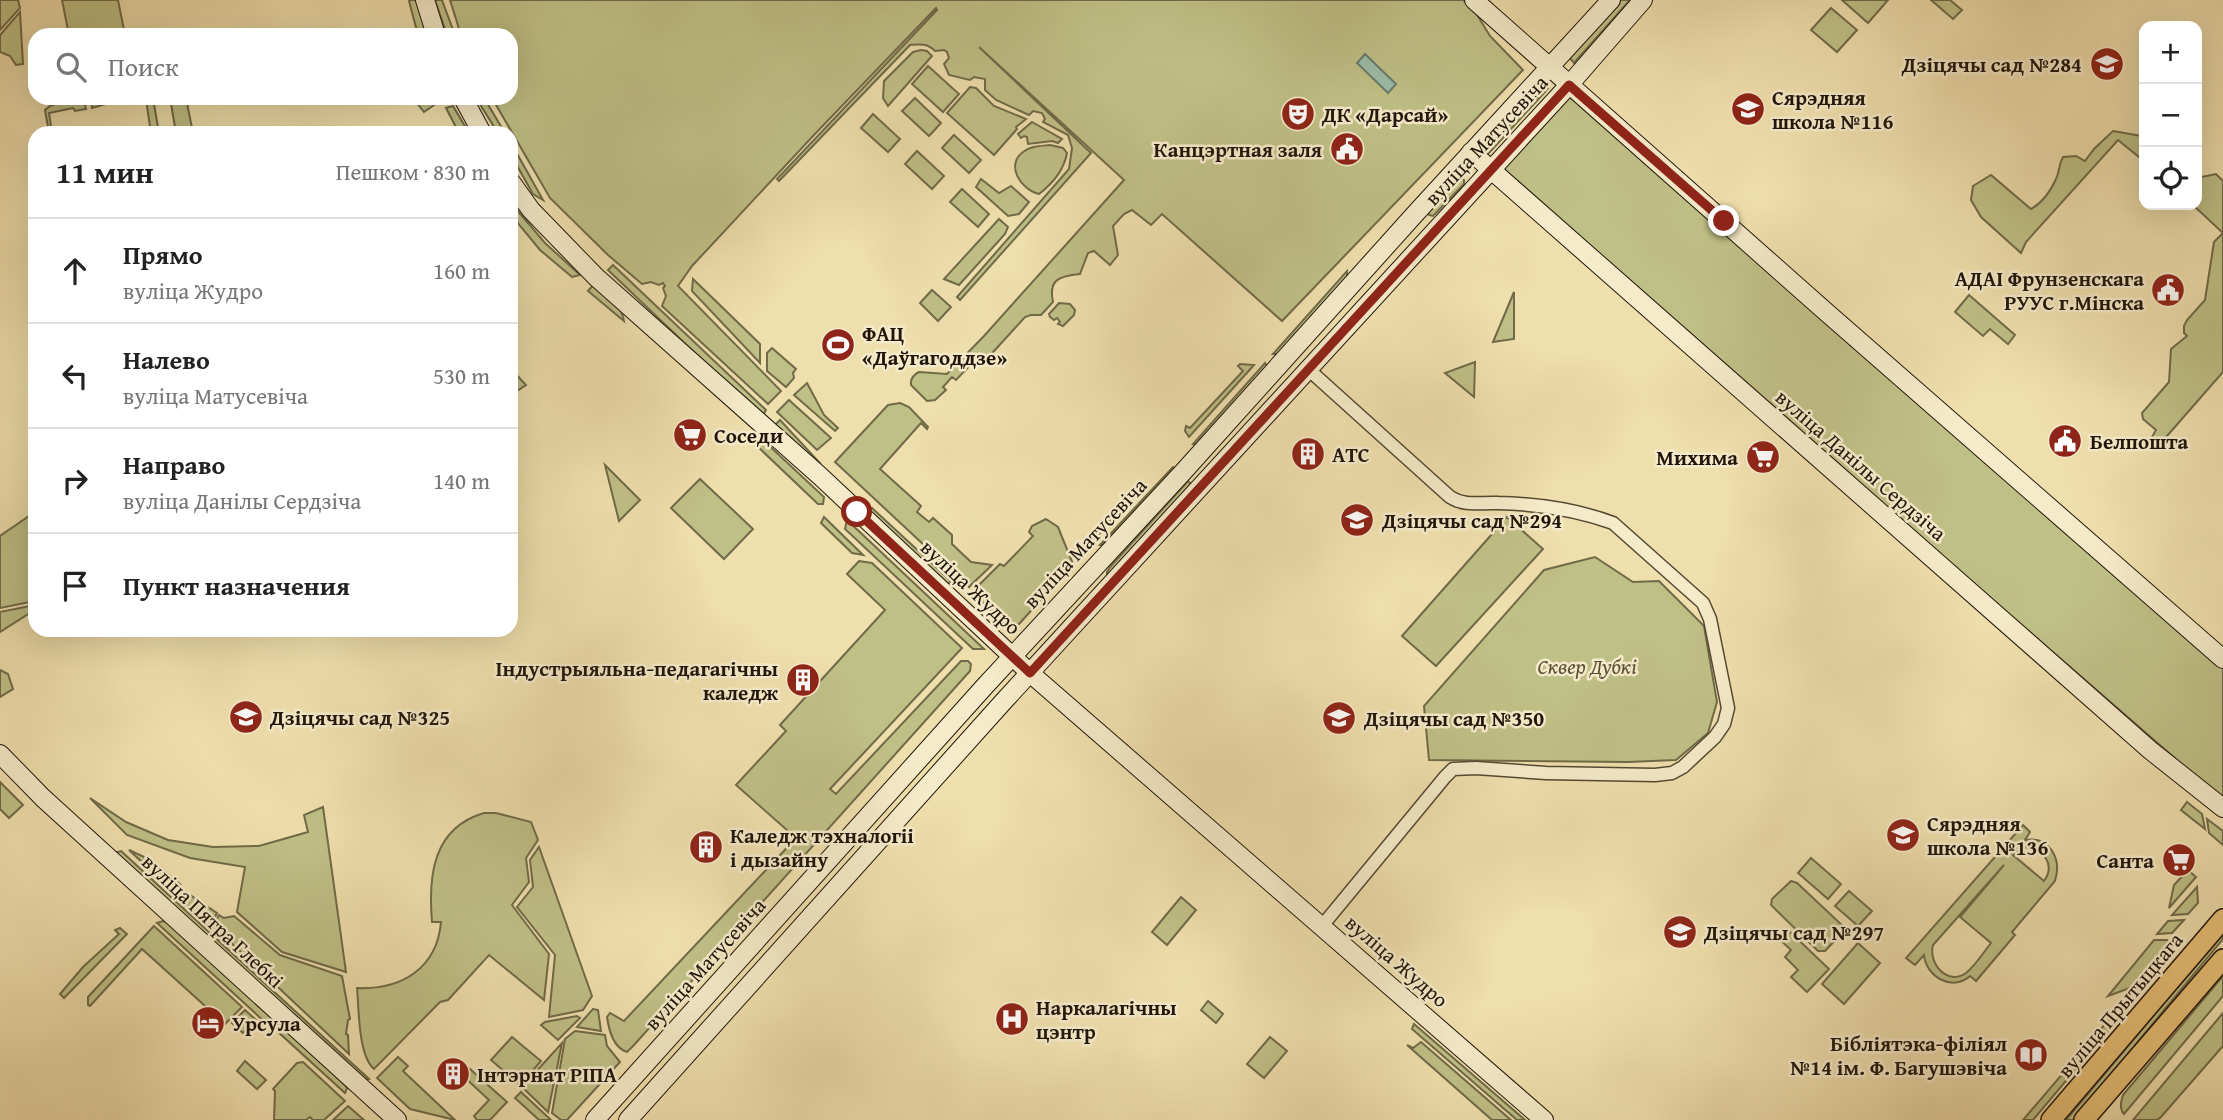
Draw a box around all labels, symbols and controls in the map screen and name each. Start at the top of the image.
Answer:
map controls [2139,21,2202,210]
button: + [2139,21,2202,84]
search box [28,28,518,105]
school or university icon: Дзіцячы сад №284 [2088,45,2126,83]
text: Поиск [108,47,179,86]
icon: search [52,48,90,86]
place label: Дзіцячы сад №284 [1901,49,2082,80]
street label: вуліца Матусевіча [1417,68,1555,212]
place label: Сярэдняя школа №116 [1772,82,1893,137]
button: − [2139,84,2202,147]
school or university icon: Сярэдняя школа №116 [1729,90,1767,128]
theatre icon: ДК «Дарсай» [1279,95,1317,133]
place label: ДК «Дарсай» [1321,99,1448,130]
public building icon: Канцэртная заля [1328,130,1366,168]
place label: Канцэртная заля [1154,134,1322,165]
button: locate [2139,147,2202,210]
text: 11 мин [56,150,154,194]
text: Пешком · 830 m [336,155,490,188]
route end [1708,205,1739,236]
text: Прямо [123,235,203,274]
icon: ahead [56,252,94,290]
text: 160 m [433,254,490,287]
place label: АДАІ Фрунзенскага РУУС г.Мінска [1955,263,2144,318]
public building icon: АДАІ Фрунзенскага РУУС г.Мінска [2149,271,2187,309]
text: вуліца Жудро [123,274,263,307]
place label: ФАЦ «Даўгагоддзе» [862,318,1007,373]
sports icon: ФАЦ «Даўгагоддзе» [819,326,857,364]
text: Налево [123,340,210,379]
icon: left [56,357,94,395]
text: 530 m [433,359,490,392]
text: вуліца Матусевіча [123,379,308,412]
street label: вуліца Данілы Сердзіча [1769,382,1953,548]
supermarket icon: Соседи [671,416,709,454]
place label: Соседи [714,420,783,451]
public building icon: Белпошта [2046,422,2084,460]
place label: Белпошта [2090,426,2189,457]
building icon: АТС [1289,435,1327,473]
supermarket icon: Михима [1744,438,1782,476]
place label: АТС [1332,439,1370,470]
place label: Михима [1656,442,1738,473]
text: Направо [123,445,225,484]
icon: right [56,462,94,500]
text: 140 m [433,464,490,497]
street label: вуліца Матусевіча [1016,471,1154,615]
text: вуліца Данілы Сердзіча [123,484,361,517]
route start [841,496,872,527]
school or university icon: Дзіцячы сад №294 [1338,501,1376,539]
place label: Дзіцячы сад №294 [1381,505,1562,536]
street label: вуліца Жудро [914,532,1028,642]
text: Пункт назначения [123,566,350,605]
icon: arrive [56,567,94,605]
park label: Сквер Дубкі [1537,651,1637,682]
place label: Індустрыяльна-педагагічны каледж [495,653,778,708]
building icon: Індустрыяльна-педагагічны каледж [784,661,822,699]
school or university icon: Дзіцячы сад №325 [227,698,265,736]
school or university icon: Дзіцячы сад №350 [1320,699,1358,737]
place label: Дзіцячы сад №325 [269,702,450,733]
place label: Дзіцячы сад №350 [1363,703,1544,734]
place label: Сярэдняя школа №136 [1927,808,2048,863]
school or university icon: Сярэдняя школа №136 [1884,816,1922,854]
place label: Каледж тэхналогіі і дызайну [730,820,914,875]
building icon: Каледж тэхналогіі і дызайну [687,828,725,866]
supermarket icon: Санта [2160,841,2198,879]
place label: Санта [2097,845,2154,876]
street label: вуліца Пятра Глебкі [135,847,291,995]
street label: вуліца Матусевіча [637,891,773,1037]
street label: вуліца Жудро [1339,907,1455,1015]
school or university icon: Дзіцячы сад №297 [1661,913,1699,951]
place label: Дзіцячы сад №297 [1703,917,1884,948]
street label: вуліца Прытыцкага [2050,926,2190,1084]
place label: Наркалагічны цэнтр [1036,992,1177,1047]
hospital icon: Наркалагічны цэнтр [993,1000,1031,1038]
hotel icon: Урсула [189,1004,227,1042]
place label: Урсула [232,1008,301,1039]
place label: Бібліятэка-філіял №14 ім. Ф. Багушэвіча [1790,1028,2007,1083]
library icon: Бібліятэка-філіял №14 ім. Ф. Багушэвіча [2012,1036,2050,1074]
building icon: Інтэрнат РІПА [434,1055,472,1093]
place label: Інтэрнат РІПА [477,1059,617,1090]

